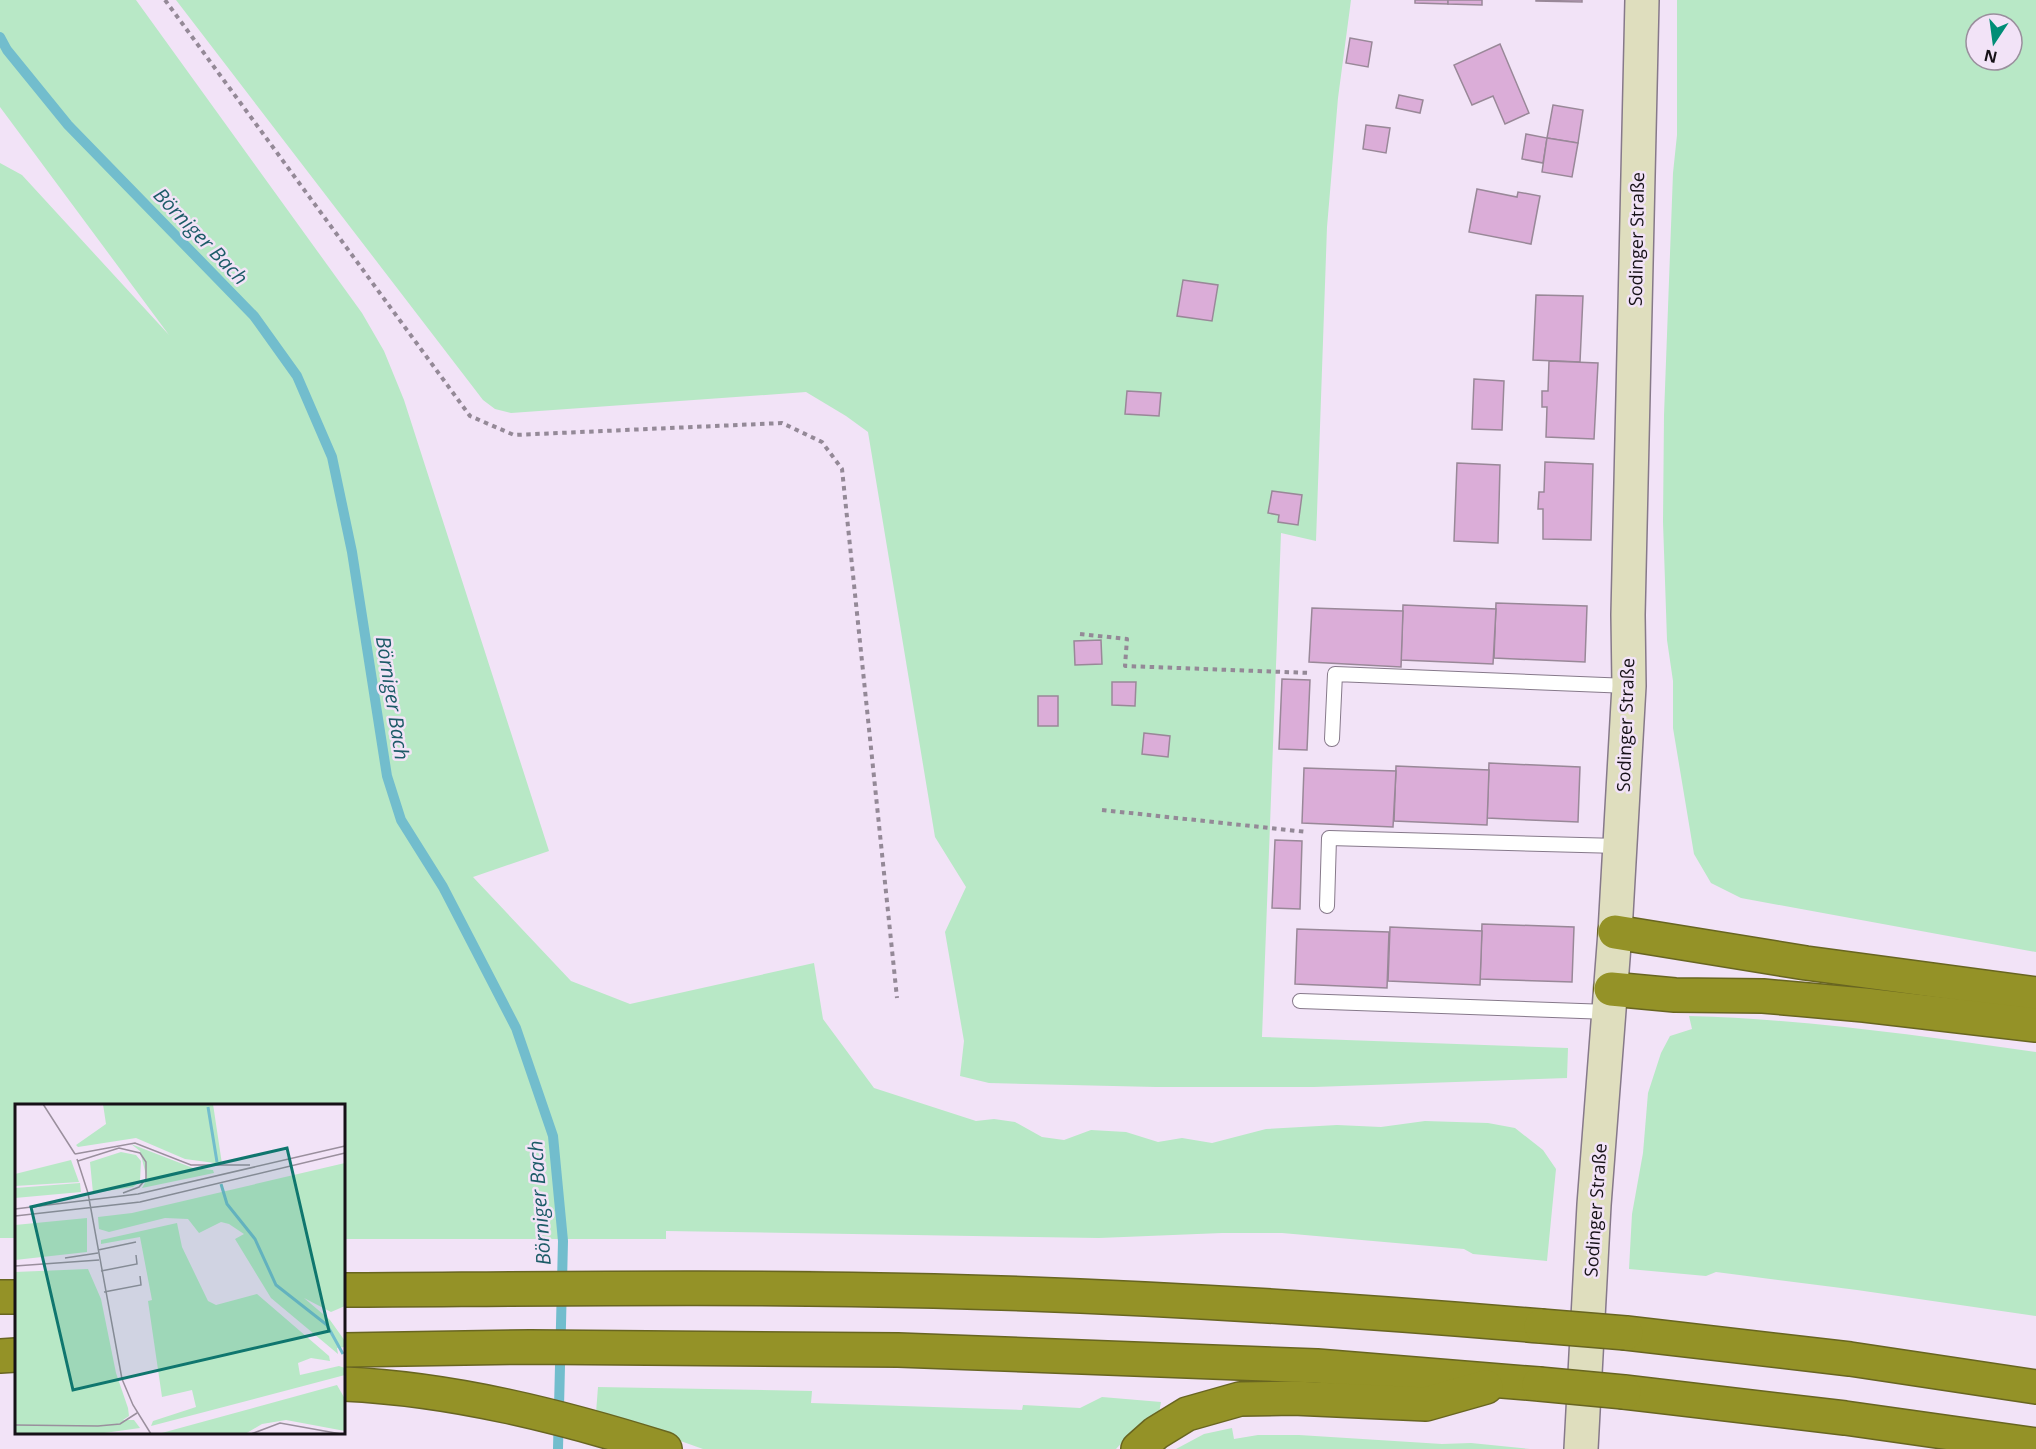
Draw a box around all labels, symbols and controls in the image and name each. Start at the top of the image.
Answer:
north arrow [1964,12,2024,72]
text: N [1982,44,1999,69]
street label: Sodinger Straße [1623,172,1649,306]
water label: Börniger Bach [148,182,254,290]
water label: Börniger Bach [370,634,416,762]
street label: Sodinger Straße [1611,658,1639,792]
inset map [15,1104,345,1434]
water label: Börniger Bach [521,1140,557,1266]
street label: Sodinger Straße [1578,1142,1612,1278]

